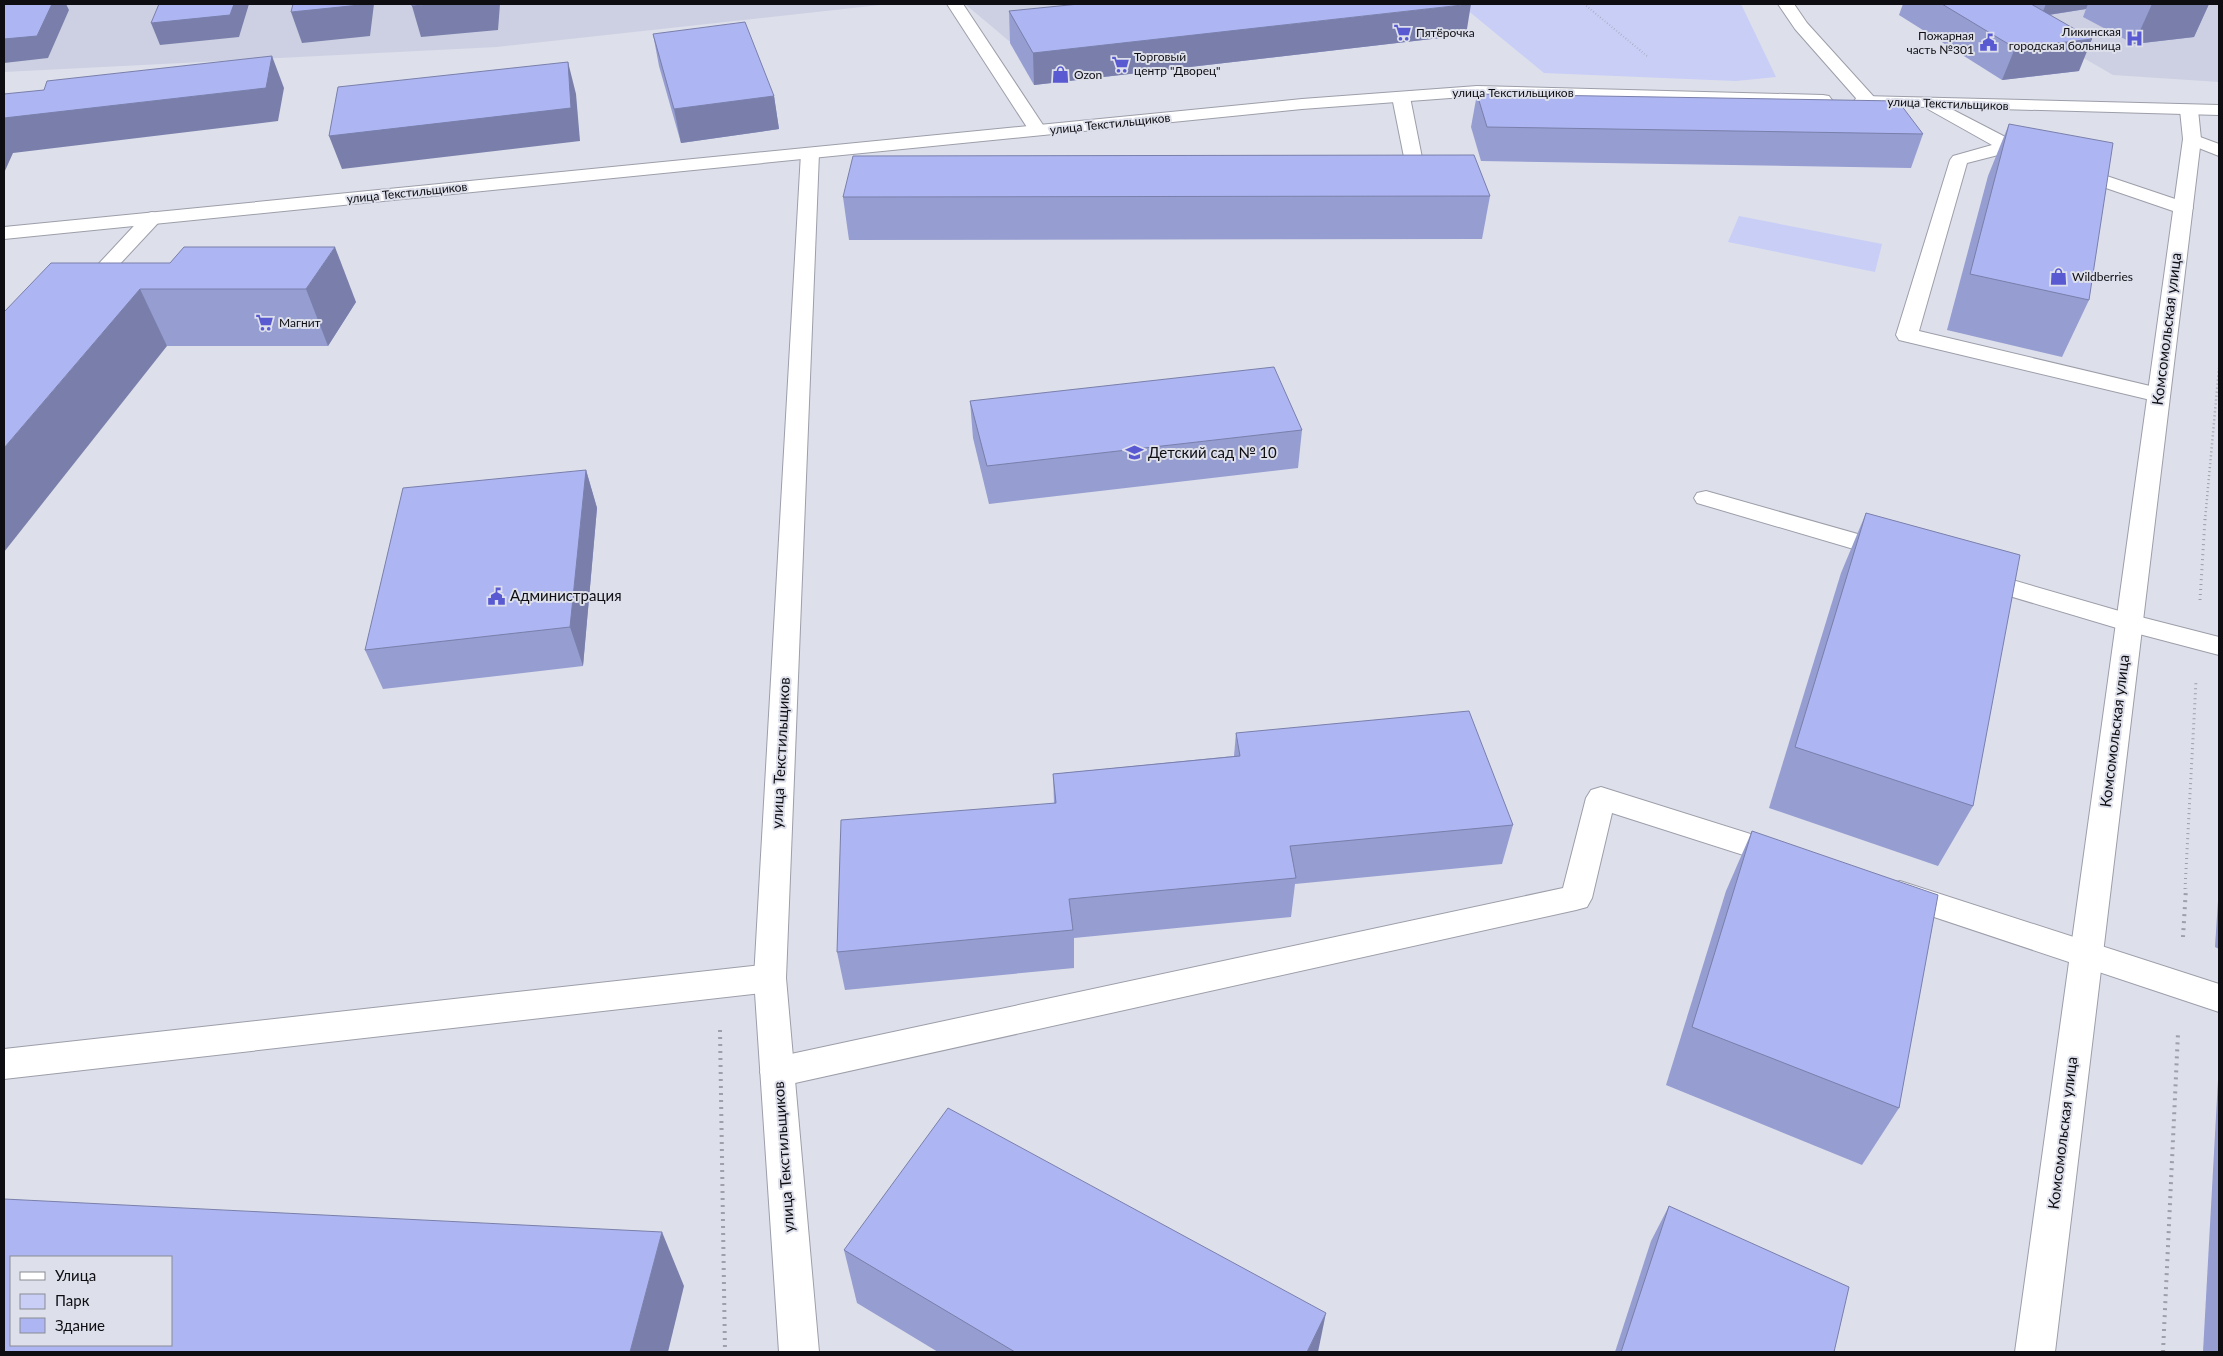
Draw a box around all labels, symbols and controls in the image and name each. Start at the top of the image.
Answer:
supermarket icon: Пятёрочка [1392,23,1412,43]
place label: Ликинская городская больница [2009,24,2121,53]
place label: Пятёрочка [1416,25,1475,40]
place label: Пожарная часть №301 [1906,28,1974,57]
hospital icon: Ликинская городская больница [2125,29,2145,49]
public building icon: Пожарная часть №301 [1978,33,1998,53]
place label: Торговый центр "Дворец" [1134,49,1221,78]
supermarket icon: Торговый центр "Дворец" [1110,54,1130,74]
shop icon: Ozon [1050,65,1070,85]
place label: Ozon [1074,67,1102,82]
street label: улица Текстильщиков [1452,85,1574,100]
street label: улица Текстильщиков [1887,94,2009,113]
street label: улица Текстильщиков [1049,110,1171,137]
street label: улица Текстильщиков [346,179,468,206]
street label: Комсомольская улица [2148,252,2184,406]
shop icon: Wildberries [2048,267,2068,287]
place label: Wildberries [2072,269,2133,284]
supermarket icon: Магнит [255,313,275,333]
place label: Магнит [279,315,321,330]
school or university icon: Детский сад № 10 [1124,443,1144,463]
place label: Детский сад № 10 [1148,443,1277,461]
public building icon: Администрация [486,586,506,606]
place label: Администрация [510,586,622,604]
street label: Комсомольская улица [2096,654,2132,808]
street label: улица Текстильщиков [767,677,793,829]
street label: Комсомольская улица [2044,1056,2080,1210]
street label: улица Текстильщиков [769,1081,797,1233]
legend [10,1256,172,1346]
text: Улица [55,1266,96,1284]
text: Парк [55,1291,90,1309]
text: Здание [55,1316,105,1334]

